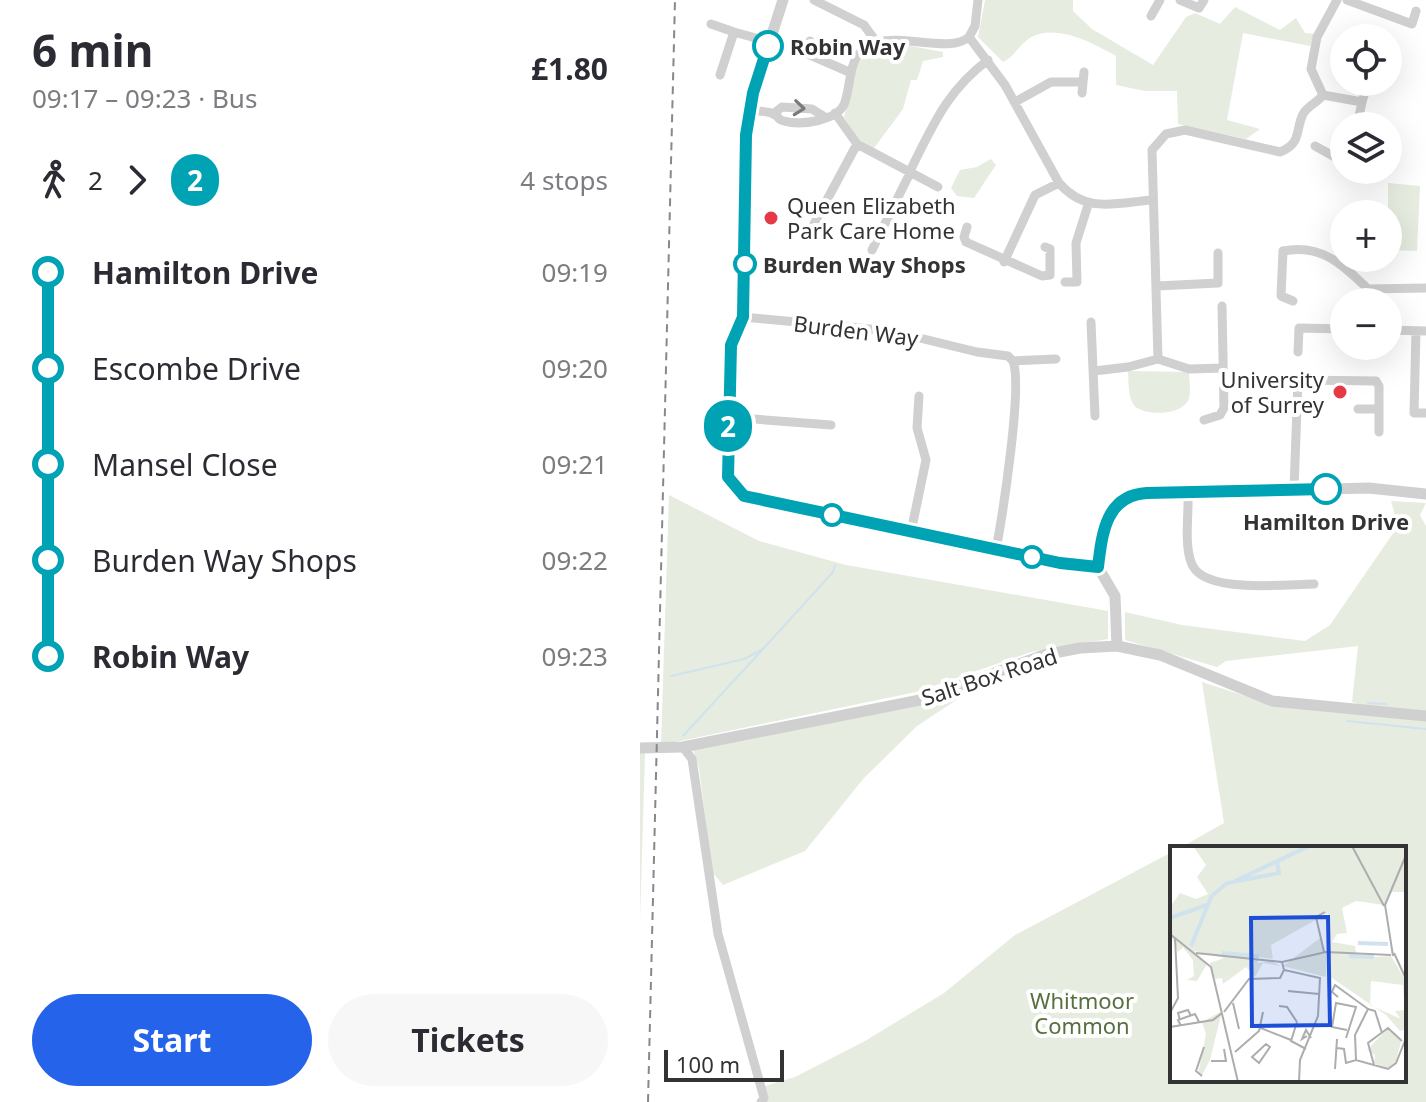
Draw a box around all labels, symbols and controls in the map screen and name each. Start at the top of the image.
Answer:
text: 6 min [32,20,153,80]
map controls [1330,24,1402,360]
button: locate [1330,24,1402,96]
marker: Robin Way [753,31,783,61]
place label: Robin Way [790,31,906,61]
text: £1.80 [531,48,608,89]
text: 09:17 – 09:23 · Bus [32,80,257,116]
one-way arrow [793,100,806,117]
button: layers [1330,112,1402,184]
icon: walk [32,158,76,202]
icon: forward [115,158,159,202]
text: 2 [187,161,203,199]
text: 2 [88,162,103,198]
text: 4 stops [520,162,608,198]
place label: Queen Elizabeth Park Care Home [787,190,956,245]
button: + [1330,200,1402,272]
marker: Queen Elizabeth Park Care Home [762,209,780,227]
place label: Burden Way Shops [763,249,966,279]
text: Hamilton Drive [92,252,319,293]
marker: Burden Way Shops [734,253,756,275]
text: 09:19 [542,254,608,290]
button: − [1330,288,1402,360]
street label: Burden Way [792,307,921,353]
text: Escombe Drive [92,348,301,389]
text: 09:20 [542,350,608,386]
place label: University of Surrey [1221,364,1325,419]
marker: University of Surrey [1331,383,1349,401]
line badge: 2 [702,400,754,452]
text: 2 [720,407,736,445]
text: Mansel Close [92,444,278,485]
text: 09:21 [542,446,608,482]
marker: Hamilton Drive [1311,474,1341,504]
unlabelled marker [821,504,843,526]
place label: Hamilton Drive [1243,506,1409,536]
text: Burden Way Shops [92,540,357,581]
text: 09:22 [542,542,608,578]
unlabelled marker [1021,546,1043,568]
text: Robin Way [92,636,249,677]
text: 09:23 [542,638,608,674]
street label: Salt Box Road [917,640,1061,712]
inset map [1170,846,1406,1082]
park label: Whitmoor Common [1030,985,1134,1040]
button: Start [32,994,312,1086]
button: Tickets [328,994,608,1086]
scale bar [664,1046,784,1082]
text: 100 m [676,1049,740,1079]

